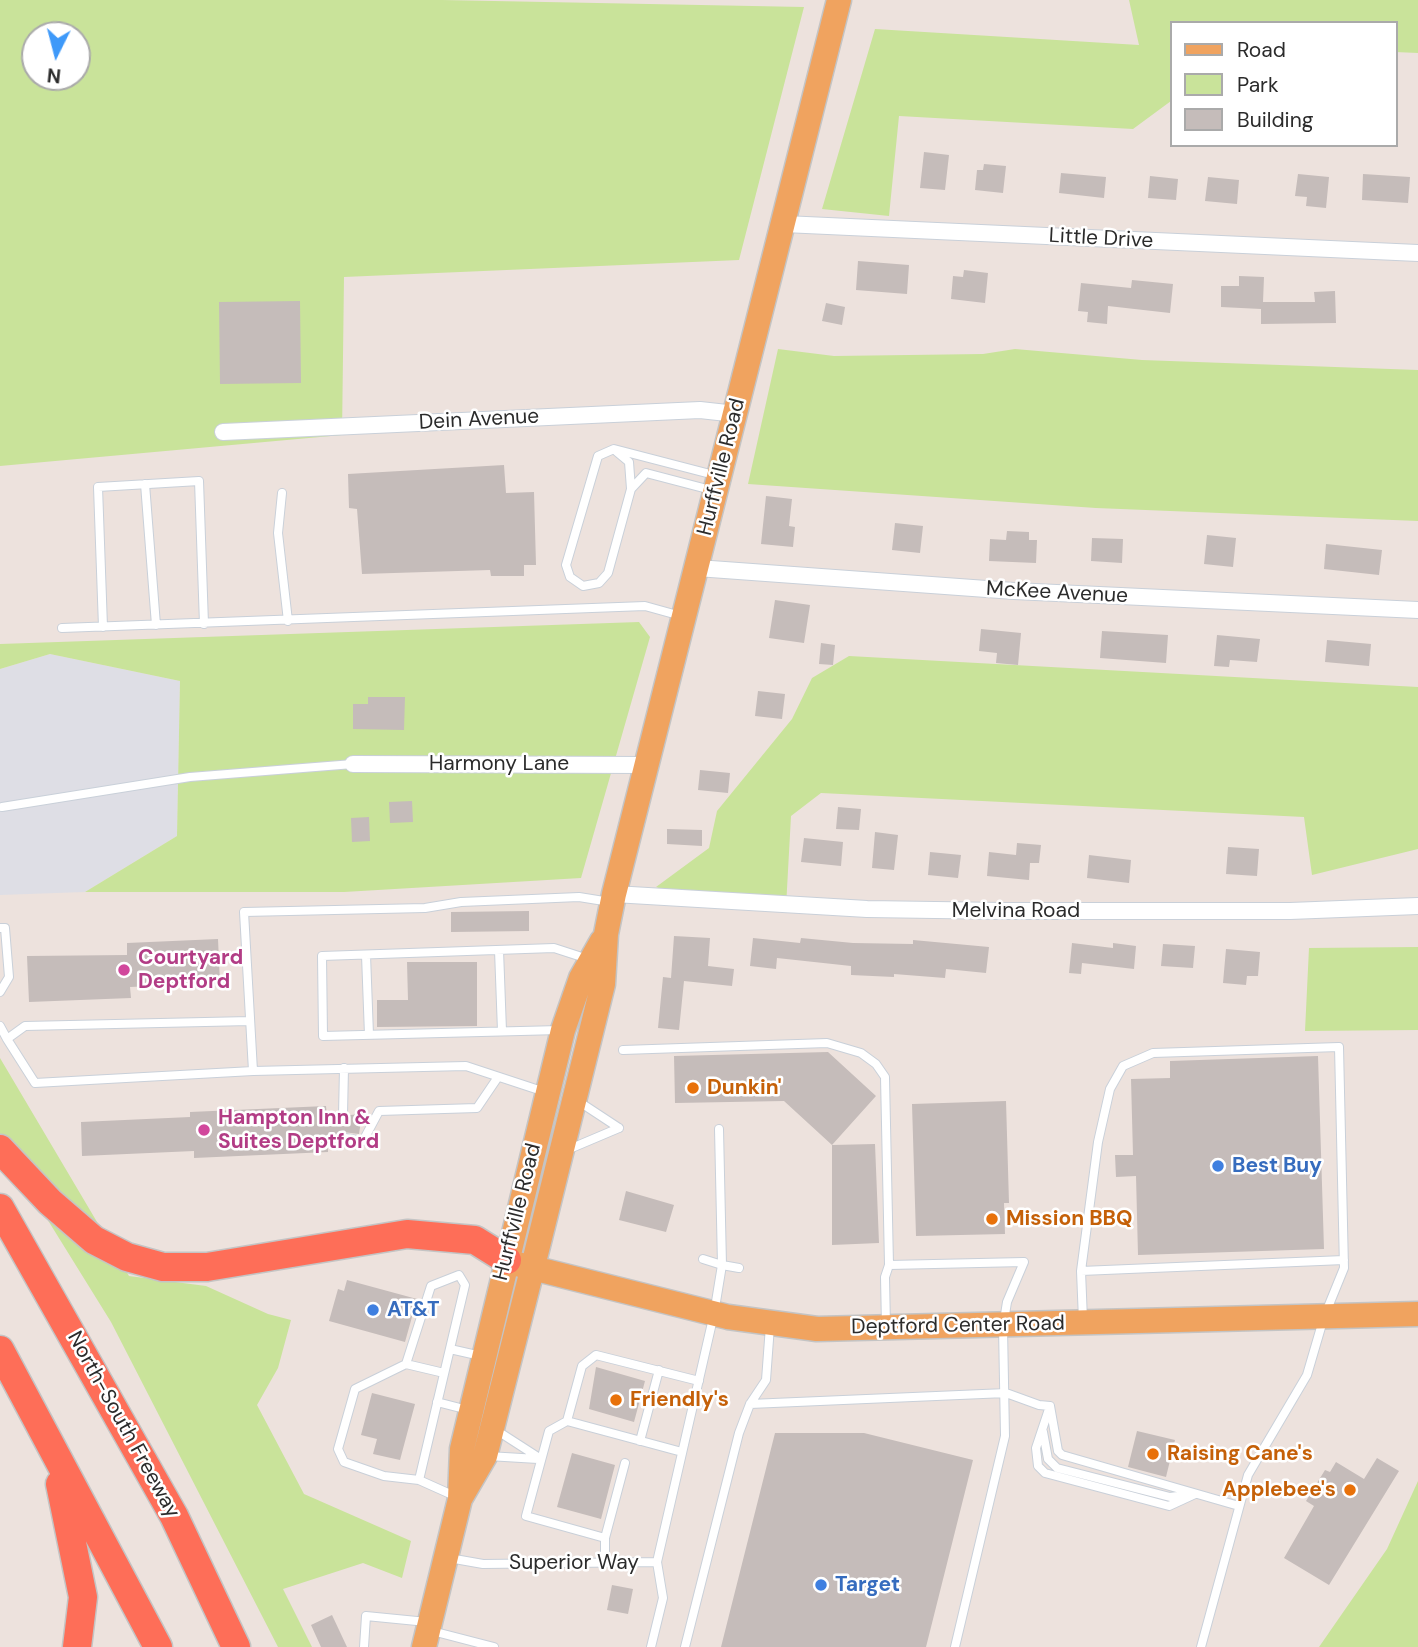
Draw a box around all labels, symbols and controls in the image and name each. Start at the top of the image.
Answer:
north arrow [21,21,91,91]
legend [1170,21,1397,147]
text: Road [1237,36,1286,64]
text: N [46,62,62,89]
text: Park [1237,71,1278,99]
text: Building [1237,106,1313,134]
street label: Little Drive [1048,224,1154,254]
street label: Hurffville Road [693,396,751,538]
street label: Dein Avenue [418,404,540,436]
street label: McKee Avenue [985,577,1129,609]
street label: Harmony Lane [429,751,569,777]
street label: Melvina Road [952,898,1080,924]
place label: Courtyard Deptford [138,945,243,995]
marker: Courtyard Deptford [116,962,132,978]
place label: Dunkin' [707,1075,782,1101]
marker: Dunkin' [685,1080,701,1096]
place label: Hampton Inn & Suites Deptford [218,1105,379,1155]
marker: Hampton Inn & Suites Deptford [196,1122,212,1138]
street label: Hurffville Road [489,1141,547,1283]
place label: Best Buy [1232,1153,1322,1179]
marker: Best Buy [1210,1158,1226,1174]
place label: Mission BBQ [1006,1206,1132,1232]
marker: Mission BBQ [984,1211,1000,1227]
place label: AT&T [387,1297,440,1323]
marker: AT&T [365,1302,381,1318]
street label: Deptford Center Road [851,1312,1065,1340]
street label: North-South Freeway [61,1327,185,1523]
place label: Friendly's [630,1387,729,1413]
marker: Friendly's [608,1392,624,1408]
place label: Raising Cane's [1167,1441,1313,1467]
marker: Raising Cane's [1145,1446,1161,1462]
place label: Applebee's [1222,1477,1336,1503]
marker: Applebee's [1342,1482,1358,1498]
street label: Superior Way [509,1550,639,1576]
place label: Target [835,1572,900,1598]
marker: Target [813,1577,829,1593]

